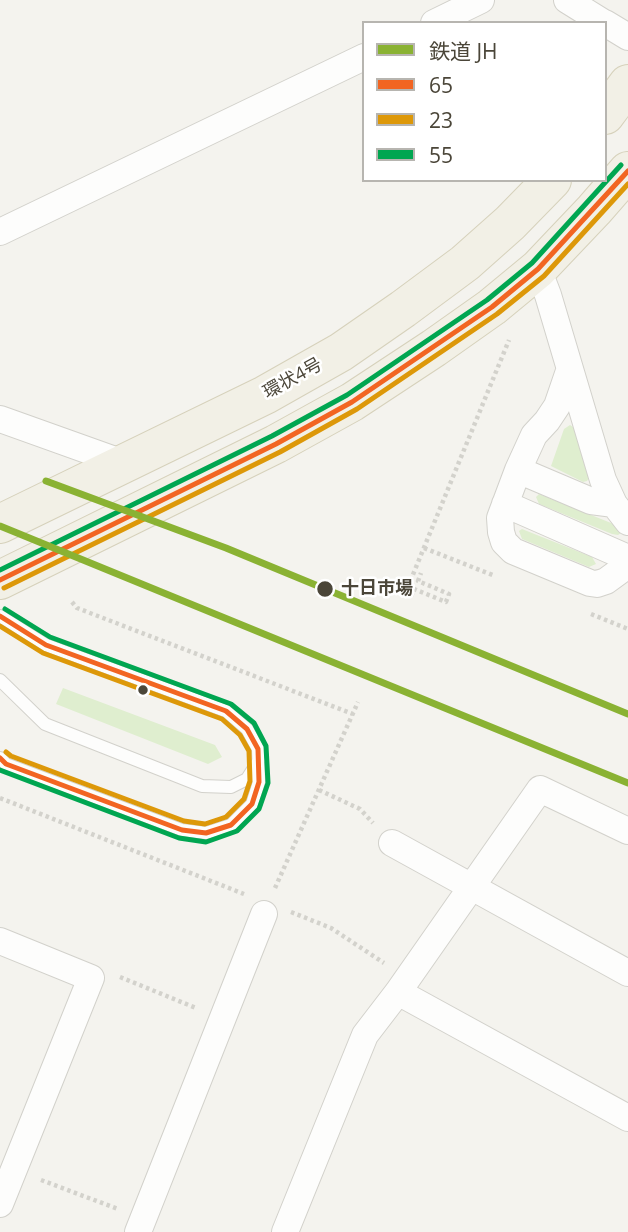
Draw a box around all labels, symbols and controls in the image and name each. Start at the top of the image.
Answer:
legend [362,21,607,182]
text: 鉄道 JH [429,37,498,65]
text: 65 [429,71,453,99]
text: 23 [429,106,453,134]
text: 55 [429,141,453,169]
street label: 環状4号 [260,354,326,404]
place label: 十日市場 [341,578,413,600]
marker: 十日市場 [315,579,335,599]
unlabelled marker [136,683,150,697]

